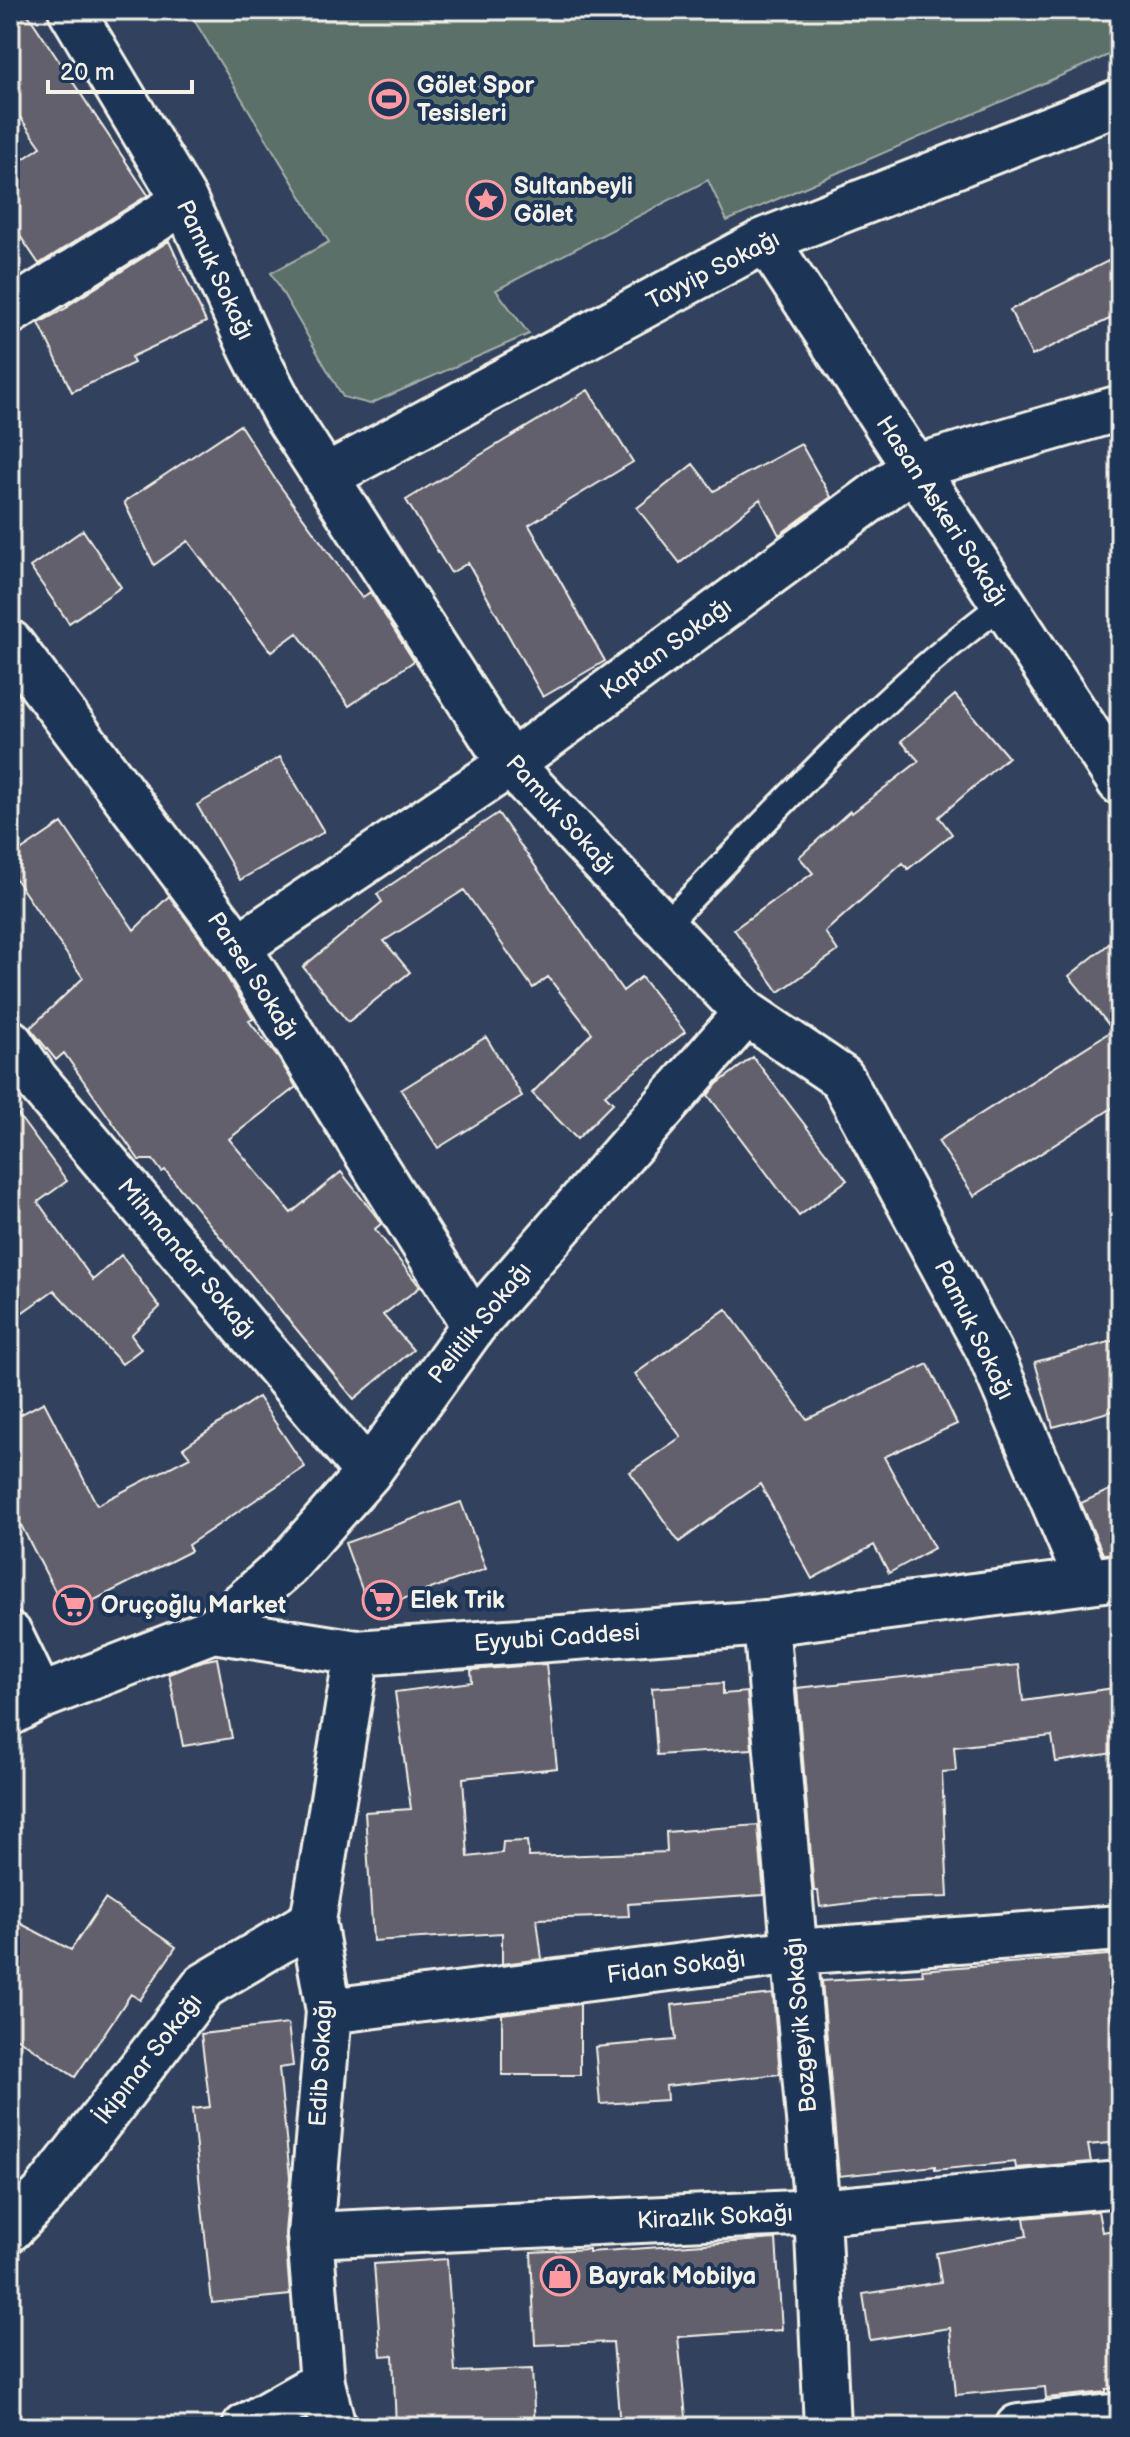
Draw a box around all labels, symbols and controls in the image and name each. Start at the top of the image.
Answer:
scale bar [48,44,192,94]
text: 20 m [60,58,115,87]
place label: Gölet Spor Tesisleri [417,71,535,128]
sports icon: Gölet Spor Tesisleri [368,78,410,120]
place label: Sultanbeyli Gölet [514,172,633,229]
place icon: Sultanbeyli Gölet [465,179,507,221]
street label: Pamuk Sokağı [170,195,260,345]
street label: Tayyip Sokağı [642,224,784,316]
street label: Hasan Askeri Sokağı [870,411,1014,611]
street label: Kaptan Sokağı [595,592,737,706]
street label: Pamuk Sokağı [500,749,622,881]
street label: Parsel Sokağı [201,907,305,1045]
street label: Mihmandar Sokağı [111,1173,263,1345]
street label: Pelitlik Sokağı [422,1256,538,1390]
street label: Pamuk Sokağı [928,1256,1020,1404]
supermarket icon: Elek Trik [361,1579,403,1621]
supermarket icon: Oruçoğlu Market [52,1584,94,1626]
place label: Elek Trik [410,1586,505,1615]
place label: Oruçoğlu Market [101,1591,286,1620]
street label: Eyyubi Caddesi [473,1618,641,1658]
street label: Bozgeyik Sokağı [779,1936,823,2114]
street label: Fidan Sokağı [605,1944,747,1990]
street label: İkipınar Sokağı [88,1988,208,2130]
street label: Edib Sokağı [303,1999,339,2127]
street label: Kirazlık Sokağı [636,2198,794,2236]
shop icon: Bayrak Mobilya [539,2255,581,2297]
place label: Bayrak Mobilya [588,2262,756,2291]

